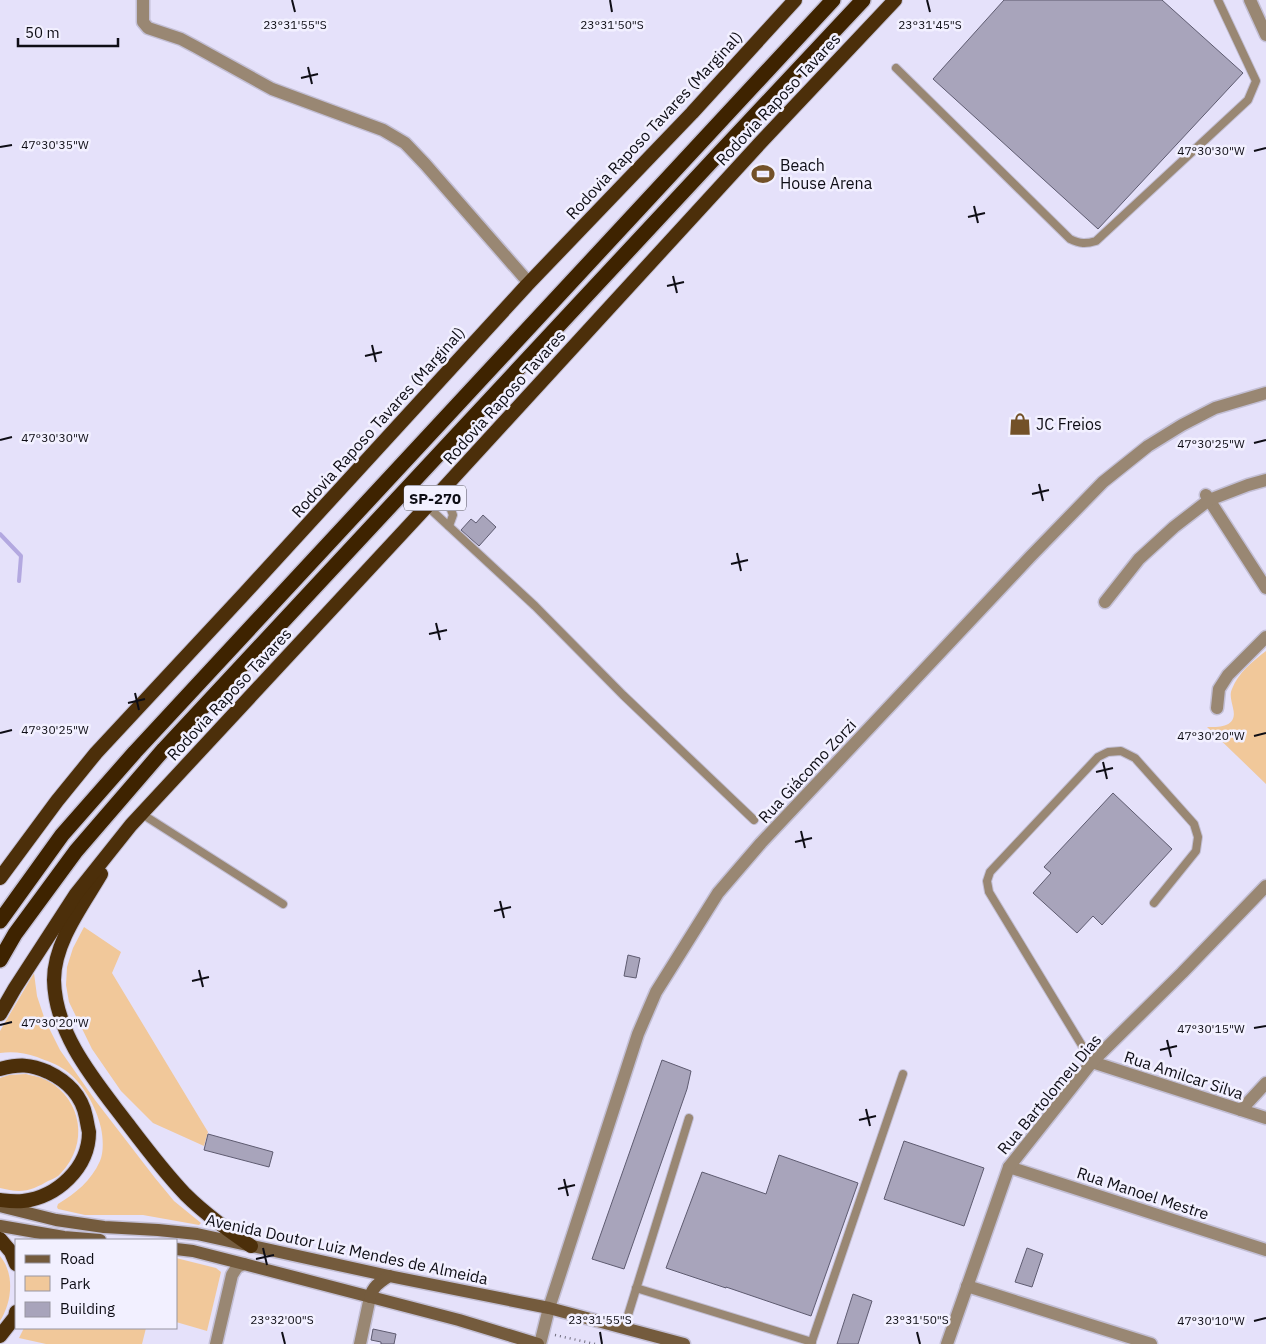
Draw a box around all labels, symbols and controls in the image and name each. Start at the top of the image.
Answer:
scale bar [18,15,118,47]
text: 23°31'55"S [263,17,327,32]
text: 23°31'50"S [580,17,644,32]
text: 23°31'45"S [898,17,962,32]
text: 50 m [25,23,60,42]
street label: Rodovia Raposo Tavares (Marginal) [562,27,746,223]
street label: Rodovia Raposo Tavares [711,29,845,169]
text: 47°30'35"W [21,137,89,152]
text: 47°30'30"W [1177,143,1245,158]
place label: Beach House Arena [780,155,873,193]
sports icon: Beach House Arena [750,161,776,187]
street label: Rodovia Raposo Tavares (Marginal) [287,323,469,521]
street label: Rodovia Raposo Tavares [438,326,570,468]
shop icon: JC Freios [1007,411,1033,437]
place label: JC Freios [1036,414,1102,434]
text: 47°30'30"W [21,430,89,445]
text: 47°30'25"W [1177,436,1245,451]
road number: SP-270 [404,486,466,510]
street label: Rodovia Raposo Tavares [162,624,296,764]
street label: Rua Giácomo Zorzi [754,715,860,827]
text: 47°30'25"W [21,722,89,737]
text: 47°30'20"W [1177,728,1245,743]
text: 47°30'20"W [21,1015,89,1030]
text: 47°30'15"W [1177,1021,1245,1036]
street label: Rua Bartolomeu Dias [993,1030,1105,1158]
street label: Rua Amilcar Silva [1122,1046,1247,1104]
street label: Rua Manoel Mestre [1074,1162,1212,1224]
street label: Avenida Doutor Luiz Mendes de Almeida [204,1209,490,1289]
legend [15,1239,178,1329]
text: Road [60,1249,95,1268]
text: Park [60,1274,90,1293]
text: Building [60,1299,115,1318]
text: 23°32'00"S [250,1312,314,1327]
text: 23°31'55"S [568,1312,632,1327]
text: 23°31'50"S [885,1312,949,1327]
text: 47°30'10"W [1177,1313,1245,1328]

